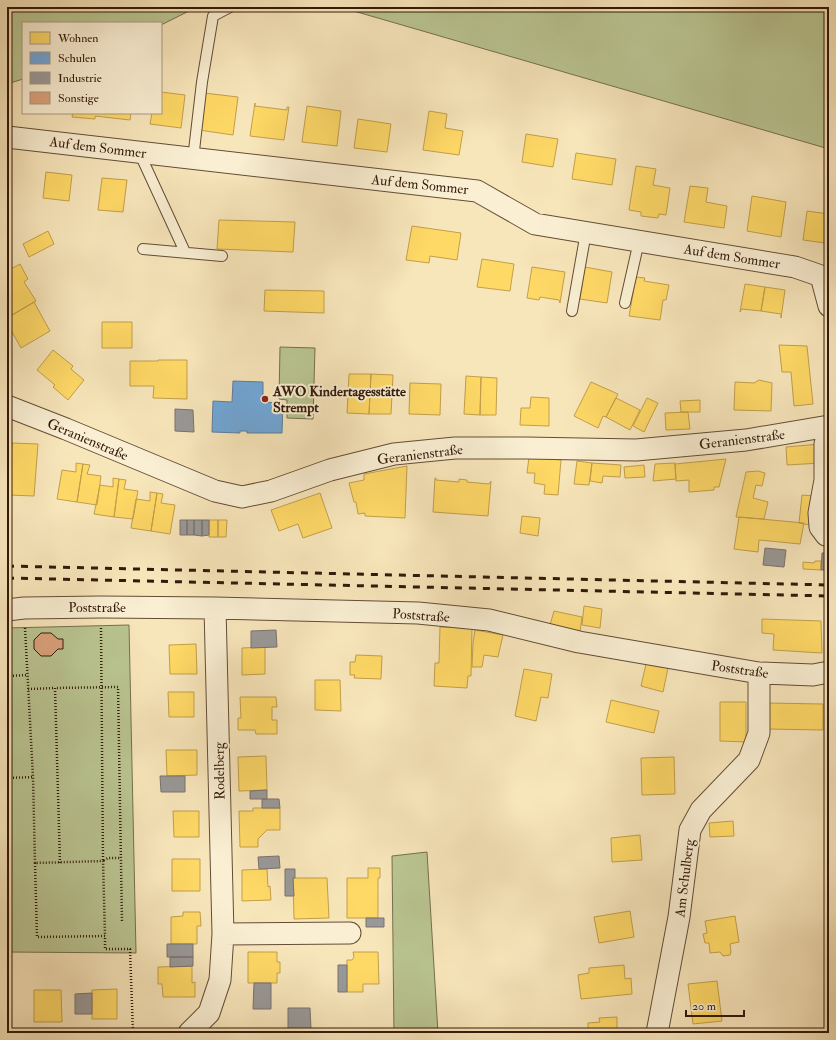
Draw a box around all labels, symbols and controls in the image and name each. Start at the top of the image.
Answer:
legend [22,22,162,114]
text: Wohnen [57,31,99,46]
text: Schulen [58,51,96,66]
text: Industrie [58,71,102,86]
text: Sonstige [58,91,99,106]
street label: Auf dem Sommer [48,133,148,162]
street label: Auf dem Sommer [370,171,470,198]
street label: Auf dem Sommer [682,240,782,273]
place label: AWO Kindertagesstätte Strempt [272,383,406,417]
marker: AWO Kindertagesstätte Strempt [260,394,270,404]
street label: Geranienstraße [45,415,131,464]
street label: Geranienstraße [698,426,786,453]
street label: Geranienstraße [376,441,464,468]
street label: Poststraße [68,599,126,616]
street label: Poststraße [392,605,450,626]
street label: Poststraße [710,657,770,682]
street label: Rodelberg [210,741,229,800]
street label: Am Schulberg [671,837,698,919]
scale bar [686,992,744,1018]
text: 20 m [692,999,717,1014]

